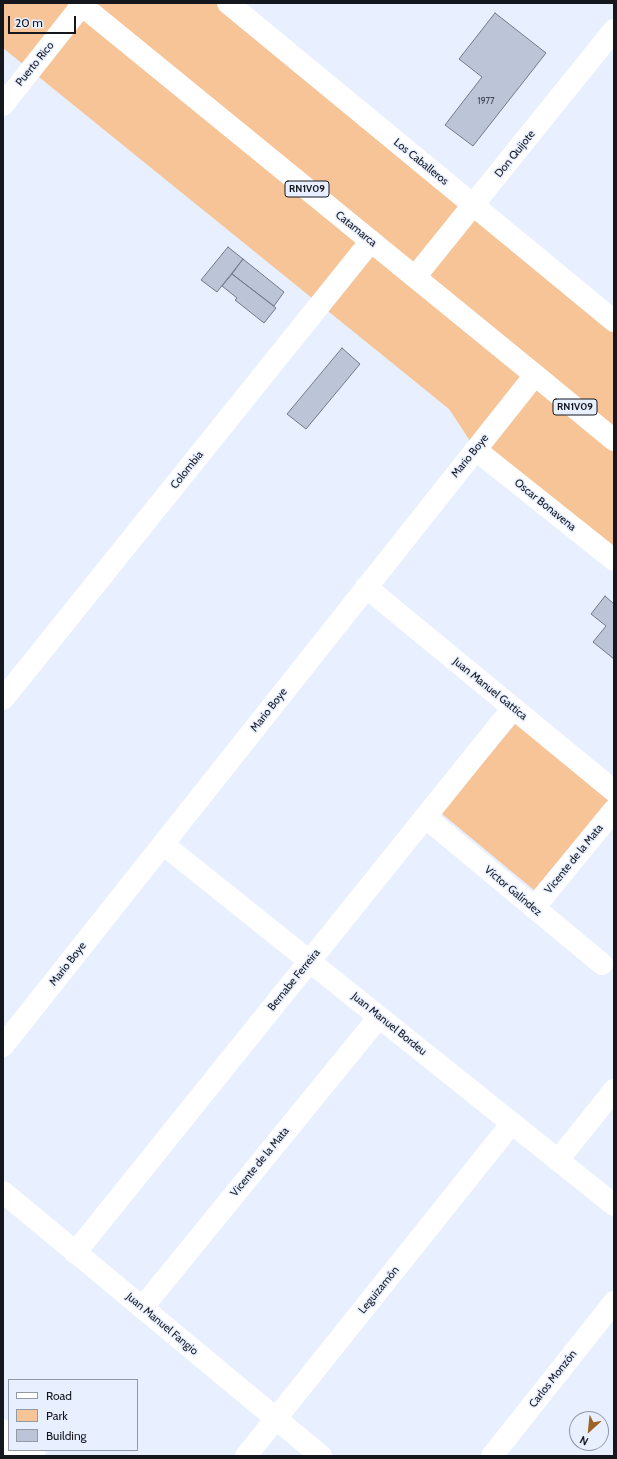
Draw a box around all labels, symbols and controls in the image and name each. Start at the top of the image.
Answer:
scale bar [10,8,78,34]
text: 20 m [15,15,43,30]
street label: Puerto Rico [13,39,57,89]
house number: 1977 [477,96,495,106]
street label: Don Quijote [492,128,538,180]
street label: Los Caballeros [391,136,451,188]
road number: RN1V09 [285,181,329,197]
street label: Catamarca [333,208,379,250]
road number: RN1V09 [553,399,597,415]
street label: Mario Boye [448,432,492,480]
street label: Colombia [168,449,206,491]
street label: Oscar Bonavena [512,476,578,534]
street label: Juan Manuel Gattica [450,655,530,723]
street label: Mario Boye [248,685,290,735]
street label: Vicente de la Mata [542,822,606,896]
street label: Víctor Galíndez [482,863,544,919]
street label: Mario Boye [47,939,89,989]
street label: Bernabe Ferreira [265,946,323,1014]
street label: Juan Manuel Bordeu [349,990,429,1058]
street label: Vicente de la Mata [228,1125,292,1199]
street label: Leguizamón [356,1264,402,1316]
street label: Juan Manuel Fangio [123,1290,201,1358]
street label: Carlos Monzón [526,1348,580,1410]
legend [8,1379,138,1451]
text: Road [46,1388,72,1403]
text: Park [46,1408,68,1423]
north arrow [569,1411,609,1451]
text: Building [46,1428,87,1443]
text: N [577,1433,591,1449]

